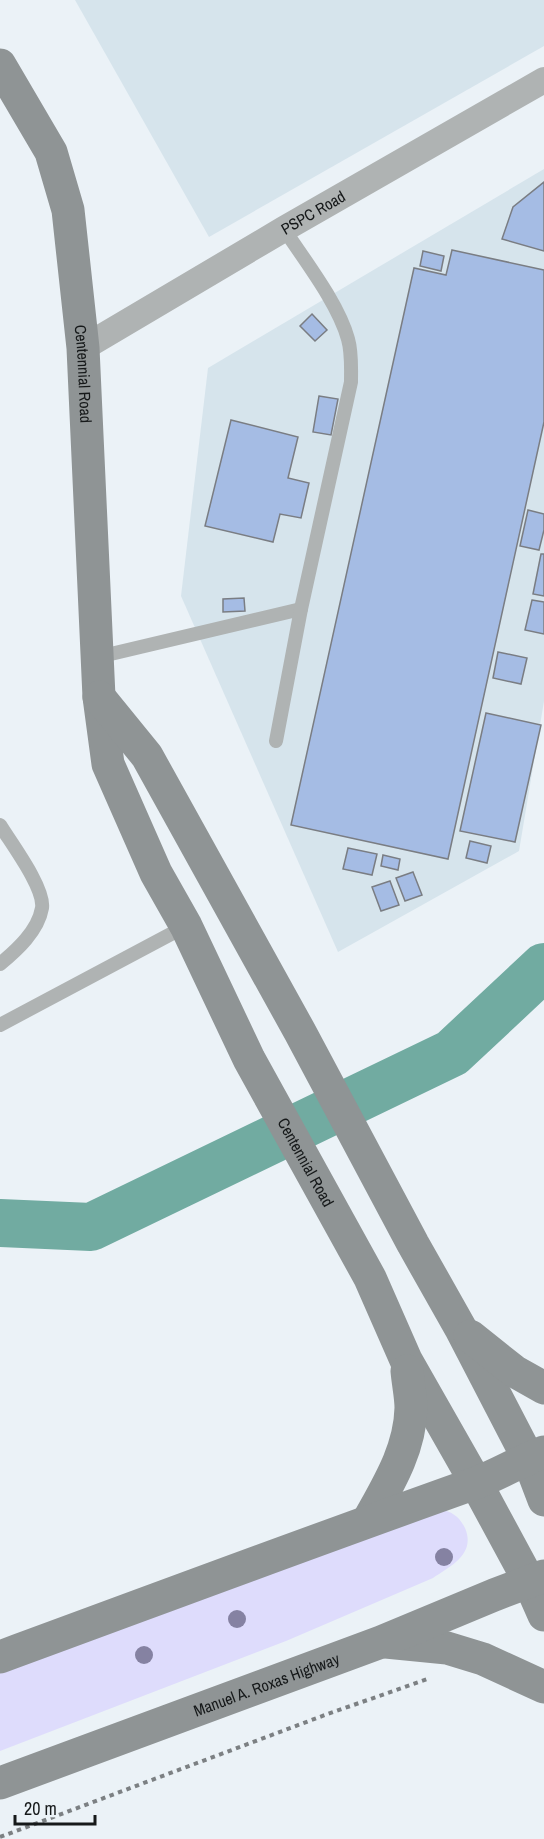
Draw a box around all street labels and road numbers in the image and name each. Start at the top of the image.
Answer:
street label: PSPC Road [277,185,349,240]
street label: Centennial Road [70,324,97,424]
street label: Centennial Road [272,1114,339,1211]
street label: Manuel A. Roxas Highway [190,1647,343,1721]

